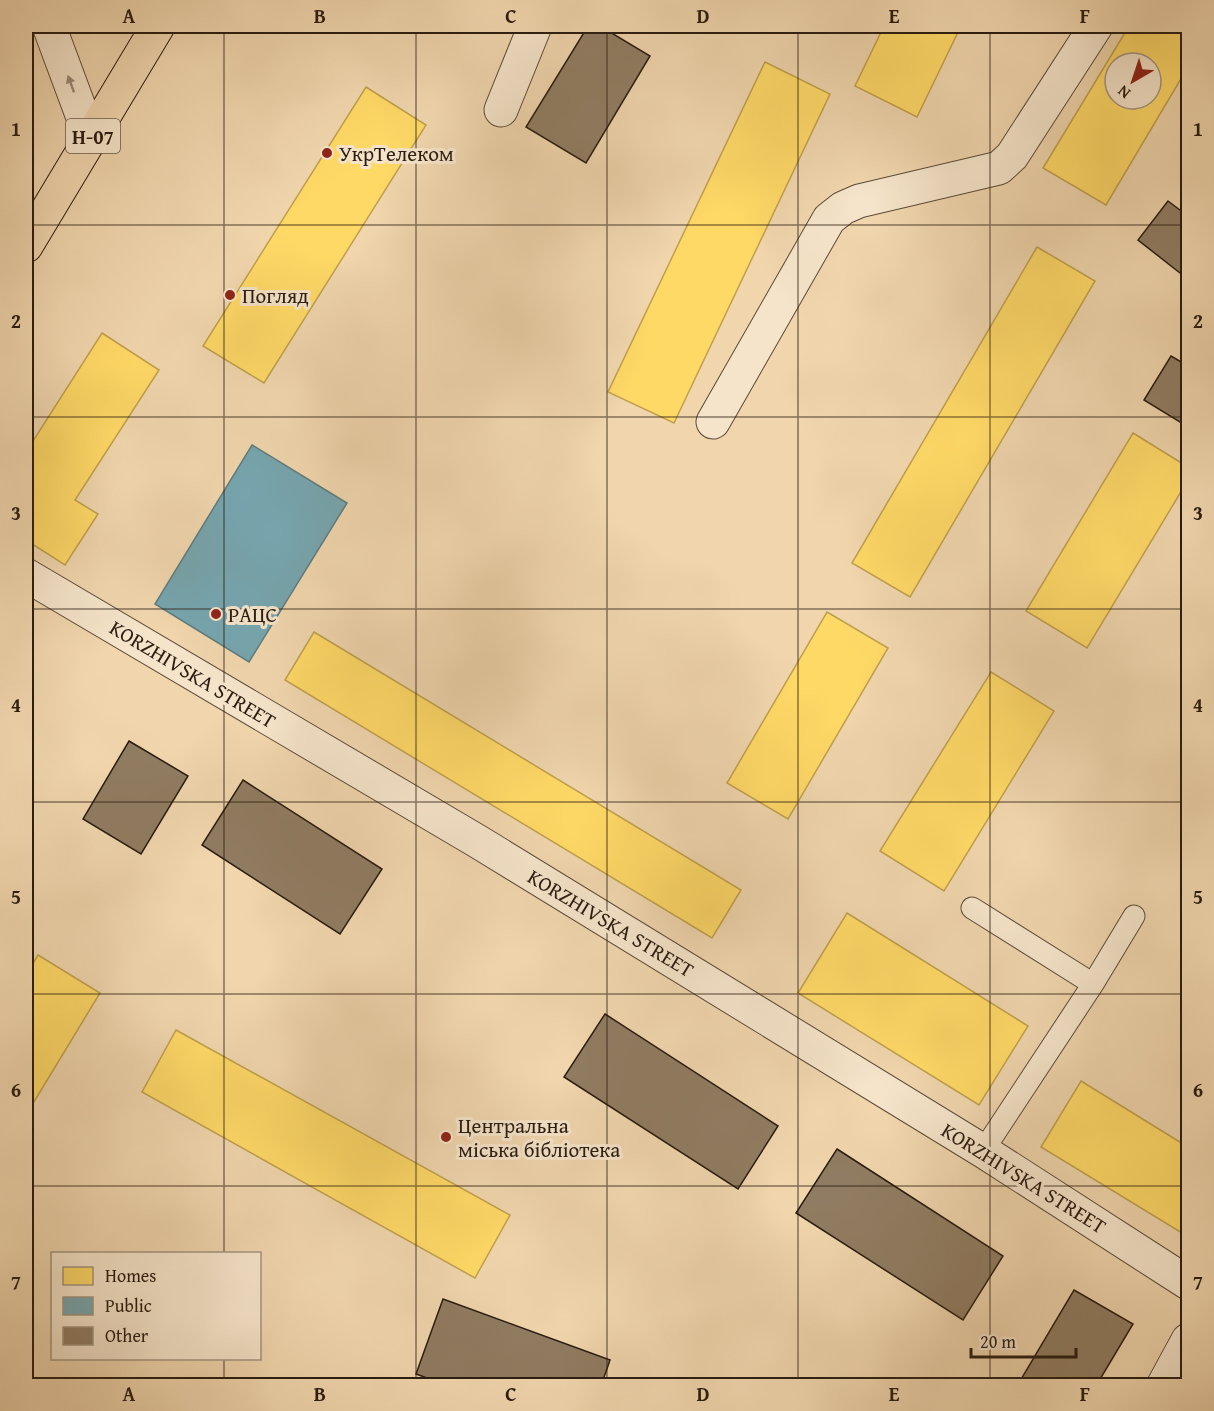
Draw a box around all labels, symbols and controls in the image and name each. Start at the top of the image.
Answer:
text: A [123,1,136,30]
text: B [314,1,326,30]
text: C [505,1,517,30]
text: D [696,1,710,30]
text: E [889,1,900,30]
text: F [1080,1,1090,30]
north arrow [1103,51,1163,111]
one-way arrow [65,75,75,93]
text: N [1112,80,1135,105]
text: 1 [11,114,21,143]
text: 1 [1193,114,1203,143]
road number: Н-07 [66,119,120,153]
place label: УкрТелеком [339,138,454,169]
marker: УкрТелеком [320,146,334,160]
place label: Погляд [242,280,309,311]
marker: Погляд [223,288,237,302]
text: 2 [11,306,21,335]
text: 2 [1193,306,1203,335]
text: 3 [11,498,21,527]
text: 3 [1193,498,1203,527]
place label: РАЦС [228,599,277,630]
marker: РАЦС [209,607,223,621]
street label: KORZHIVSKA STREET [104,612,282,736]
text: 4 [11,690,21,719]
text: 4 [1193,690,1203,719]
street label: KORZHIVSKA STREET [522,861,700,985]
text: 5 [11,882,21,911]
text: 5 [1193,882,1203,911]
text: 6 [11,1075,21,1104]
text: 6 [1193,1075,1203,1104]
place label: Центральна міська бібліотека [458,1110,620,1165]
street label: KORZHIVSKA STREET [936,1115,1113,1241]
marker: Центральна міська бібліотека [439,1130,453,1144]
legend [51,1252,261,1360]
text: Homes [105,1262,156,1289]
text: 7 [11,1267,21,1296]
text: 7 [1193,1267,1203,1296]
text: Public [105,1292,152,1319]
scale bar [971,1321,1076,1359]
text: Other [105,1322,149,1349]
text: 20 m [980,1328,1016,1355]
text: A [123,1379,136,1408]
text: B [314,1379,326,1408]
text: C [505,1379,517,1408]
text: D [696,1379,710,1408]
text: E [889,1379,900,1408]
text: F [1080,1379,1090,1408]

